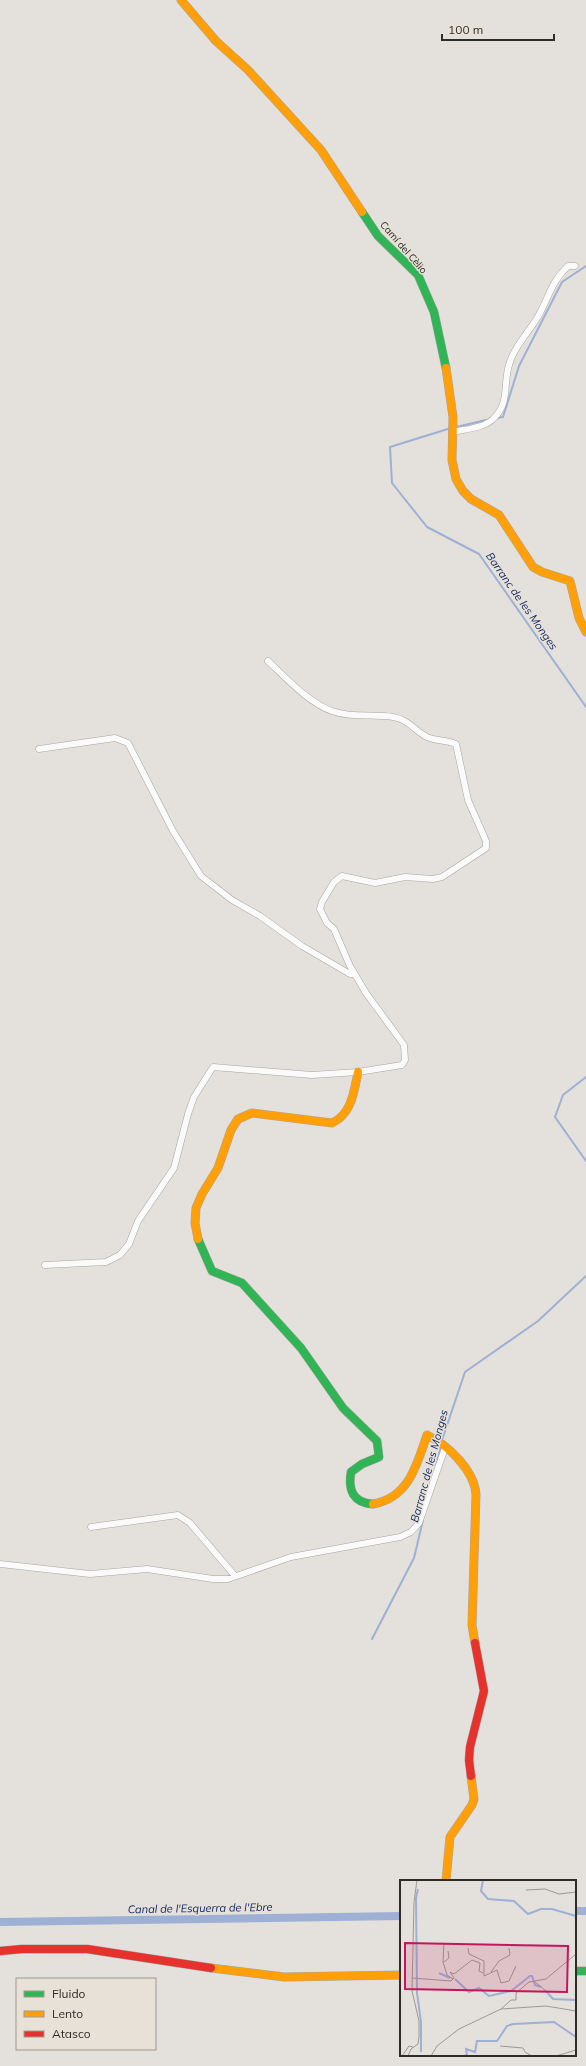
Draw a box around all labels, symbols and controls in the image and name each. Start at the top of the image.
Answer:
scale bar [442,16,554,42]
text: 100 m [448,22,483,37]
street label: Camí del Cèlio [377,218,430,276]
water label: Barranc de les Monges [483,549,561,653]
water label: Barranc de les Monges [407,1408,451,1524]
inset map [400,1880,576,2056]
water label: Canal de l'Esquerra de l'Ebre [128,1900,272,1916]
legend [16,1978,156,2050]
text: Fluido [52,1986,86,2001]
text: Lento [52,2006,83,2021]
text: Atasco [52,2026,91,2041]

